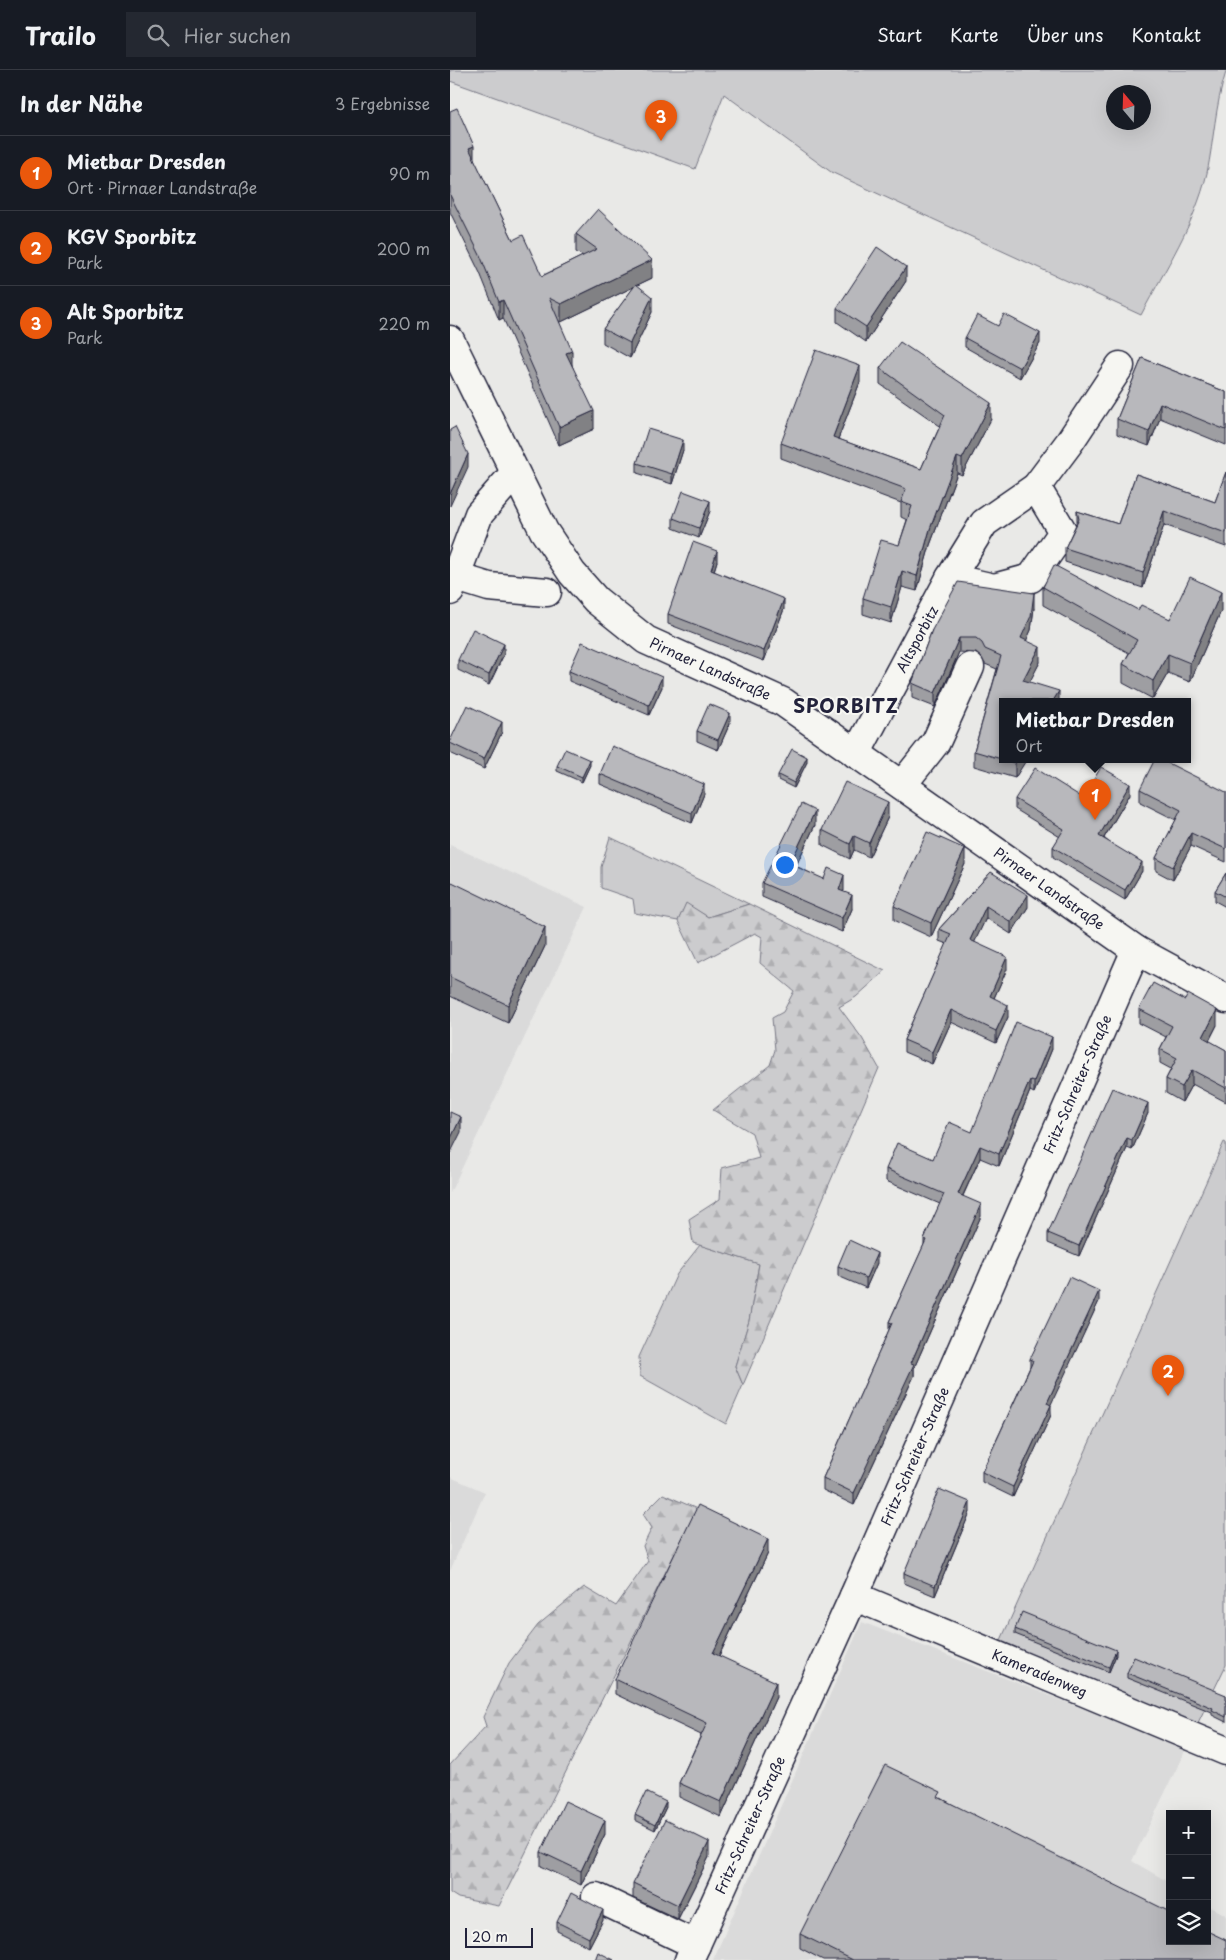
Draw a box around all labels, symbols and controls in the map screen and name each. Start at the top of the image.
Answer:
search box [126,12,476,57]
text: Trailo [25,17,96,53]
icon: search [144,21,172,49]
text: Hier suchen [184,21,291,49]
text: Start [877,21,922,48]
text: Karte [950,21,999,48]
text: Über uns [1027,21,1103,48]
text: Kontakt [1131,21,1201,48]
north arrow [1106,85,1151,130]
text: In der Nähe [20,87,142,119]
text: 3 Ergebnisse [335,91,430,115]
pin: 3 [645,100,677,141]
text: Mietbar Dresden [67,147,226,175]
text: 1 [32,161,40,185]
text: 90 m [389,161,430,185]
text: Ort · Pirnaer Landstraße [67,175,257,199]
text: KGV Sporbitz [67,222,196,250]
text: 2 [30,236,42,260]
text: 200 m [377,236,430,260]
text: Park [67,250,103,274]
text: Alt Sporbitz [67,297,184,325]
text: 3 [31,311,41,335]
text: 220 m [379,311,430,335]
text: Park [67,325,103,349]
street label: Altsporbitz [890,602,943,676]
street label: Pirnaer Landstraße [646,632,774,705]
district label: SPORBITZ [793,691,899,719]
popup [999,698,1191,763]
text: Mietbar Dresden [1016,705,1174,733]
text: Ort [1016,733,1042,757]
pin: 1 [1079,779,1111,820]
street label: Pirnaer Landstraße [990,842,1109,935]
your location [772,852,798,878]
street label: Fritz-Schreiter-Straße [1037,1011,1116,1157]
pin: 2 [1152,1355,1184,1396]
street label: Fritz-Schreiter-Straße [875,1383,954,1529]
street label: Kameradenweg [989,1644,1091,1702]
street label: Fritz-Schreiter-Straße [709,1753,790,1897]
map controls [1166,1810,1211,1945]
button: + [1166,1810,1211,1855]
button: − [1166,1855,1211,1900]
button: layers [1166,1900,1211,1945]
scale bar [465,1925,532,1948]
text: 20 m [472,1926,508,1947]

